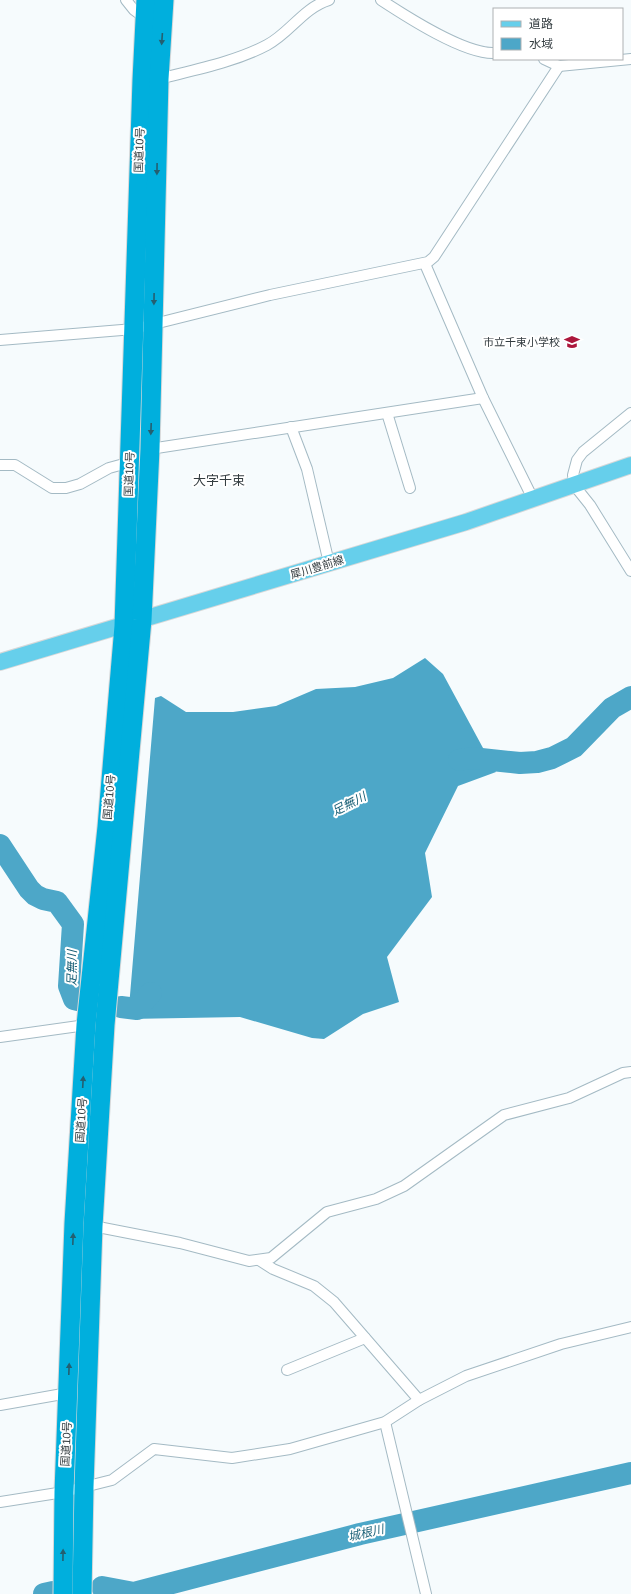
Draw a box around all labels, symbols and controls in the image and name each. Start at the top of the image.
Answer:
legend [493,8,623,60]
text: 道路 [529,17,553,31]
one-way arrow [158,33,165,45]
text: 水域 [529,37,553,51]
street label: 国道10号 [132,127,146,173]
one-way arrow [154,163,160,176]
one-way arrow [151,293,157,306]
school or university icon: 市立千束小学校 [563,333,581,351]
place label: 市立千束小学校 [483,336,560,348]
one-way arrow [148,423,154,436]
street label: 国道10号 [122,451,136,497]
district label: 大字千束 [193,473,245,488]
street label: 犀川豊前線 [289,553,345,581]
street label: 国道10号 [101,774,117,820]
water label: 足無川 [330,789,370,818]
water label: 足無川 [65,948,79,986]
one-way arrow [80,1076,87,1088]
street label: 国道10号 [73,1097,89,1143]
one-way arrow [70,1232,76,1245]
one-way arrow [66,1362,72,1375]
street label: 国道10号 [59,1421,73,1467]
water label: 城根川 [347,1522,387,1544]
one-way arrow [60,1548,66,1561]

